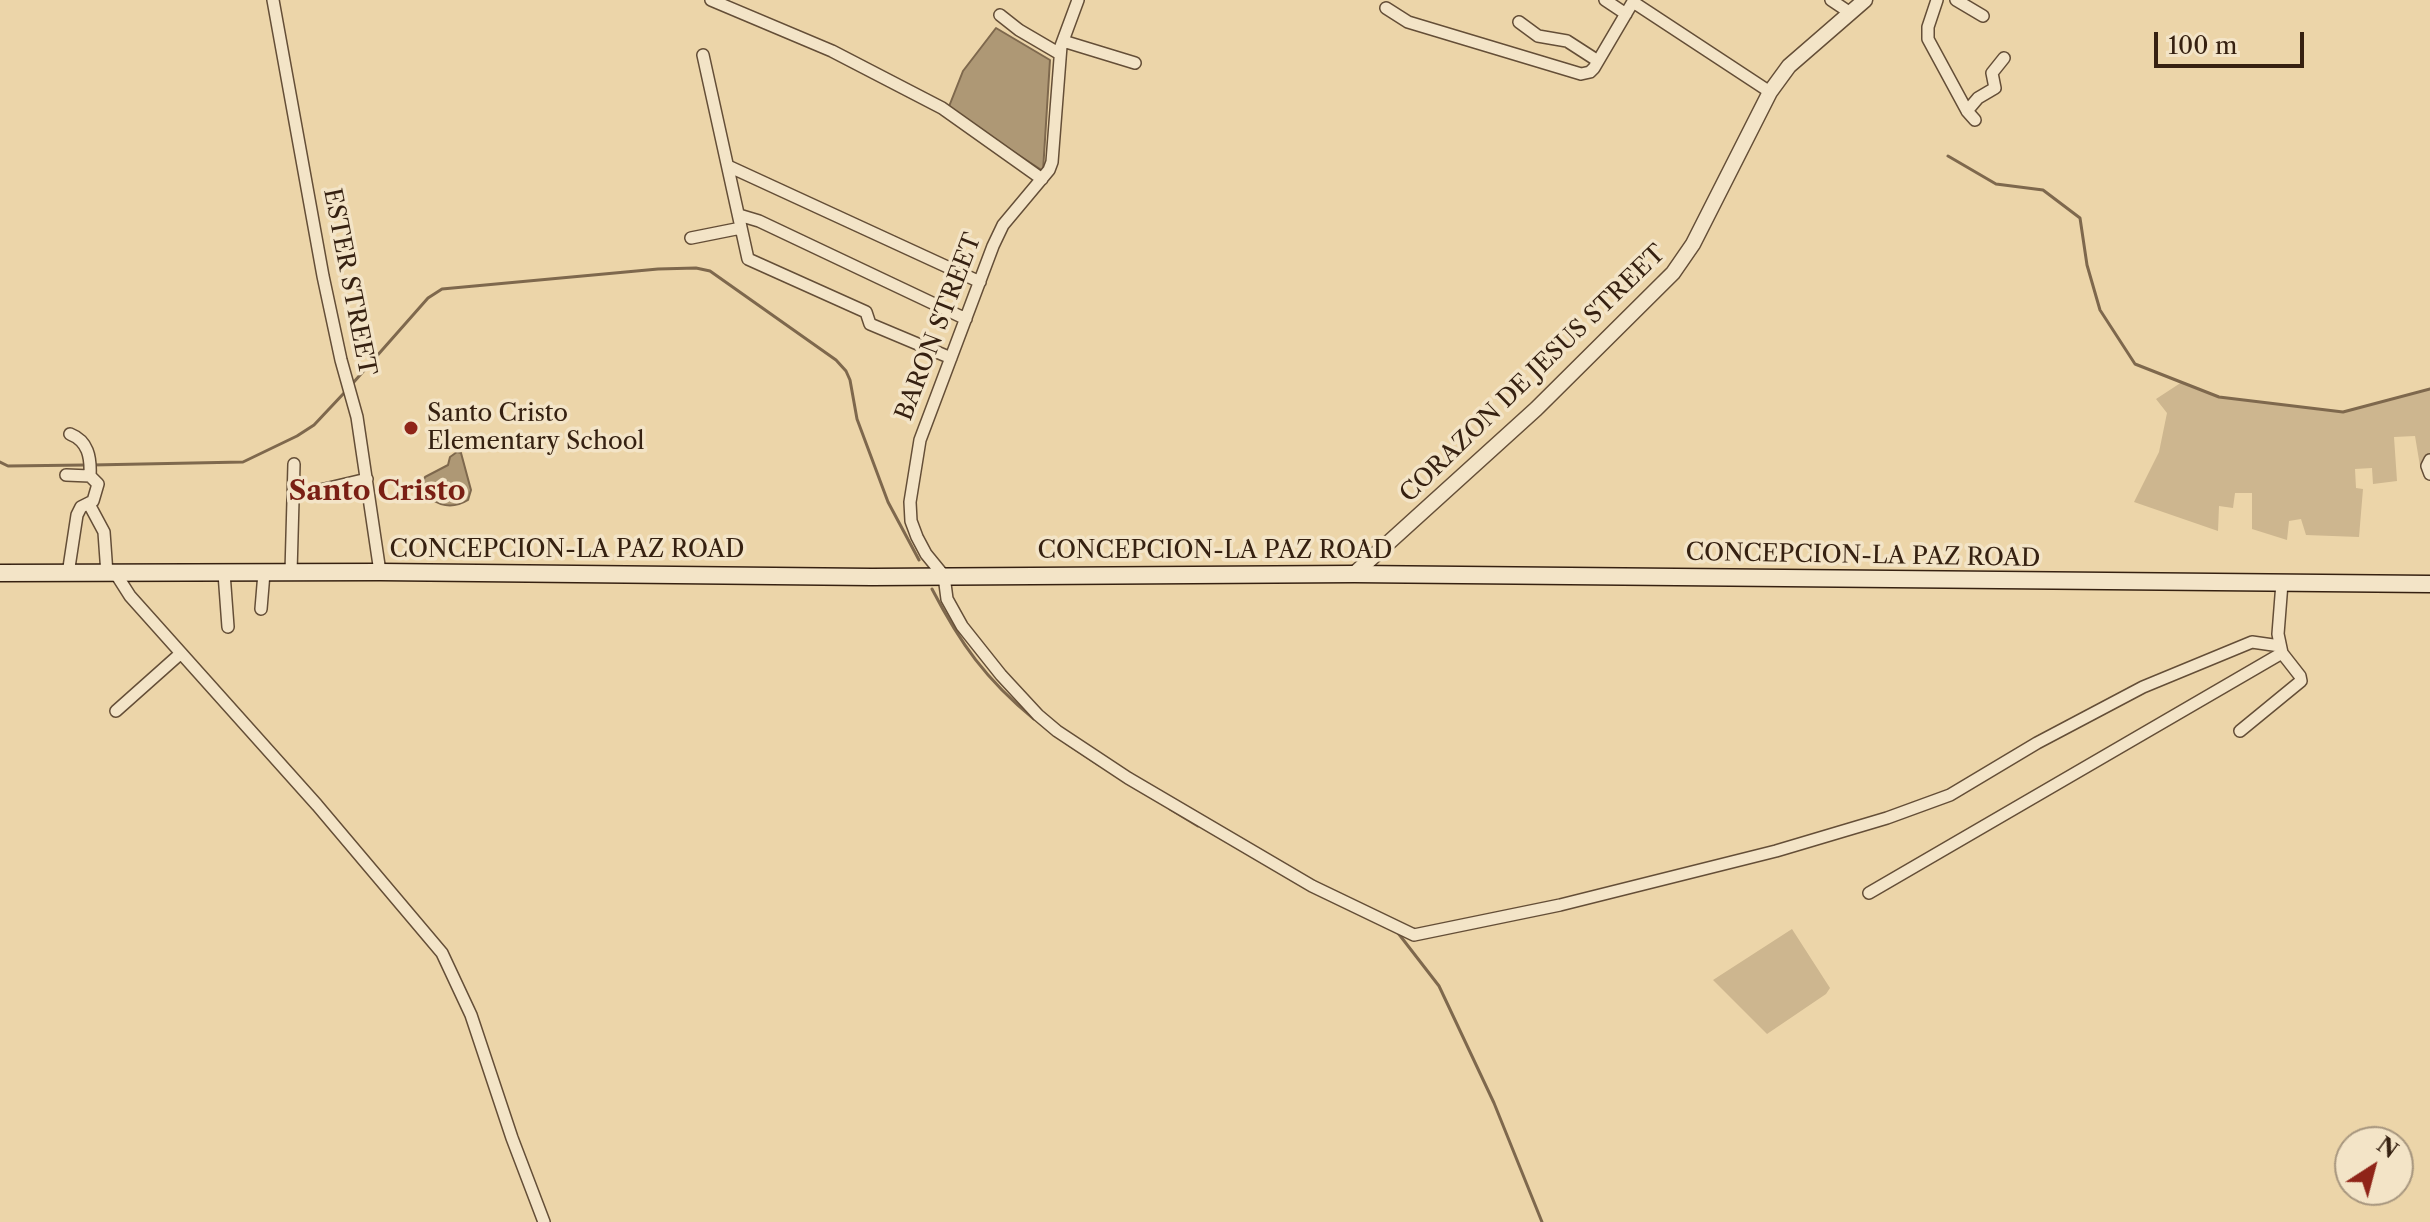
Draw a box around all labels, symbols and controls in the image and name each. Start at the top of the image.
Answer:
scale bar [2158,16,2308,66]
text: 100 m [2168,31,2237,60]
street label: ESTER STREET [317,186,381,378]
street label: BARON STREET [890,229,988,425]
street label: CORAZON DE JESUS STREET [1394,239,1672,509]
place label: Santo Cristo Elementary School [427,400,644,456]
marker: Santo Cristo Elementary School [402,419,420,437]
district label: Santo Cristo [288,475,466,509]
street label: CONCEPCION-LA PAZ ROAD [390,536,744,564]
street label: CONCEPCION-LA PAZ ROAD [1038,537,1392,565]
street label: CONCEPCION-LA PAZ ROAD [1685,539,2041,573]
north arrow [2334,1126,2414,1206]
text: N [2372,1131,2403,1164]

